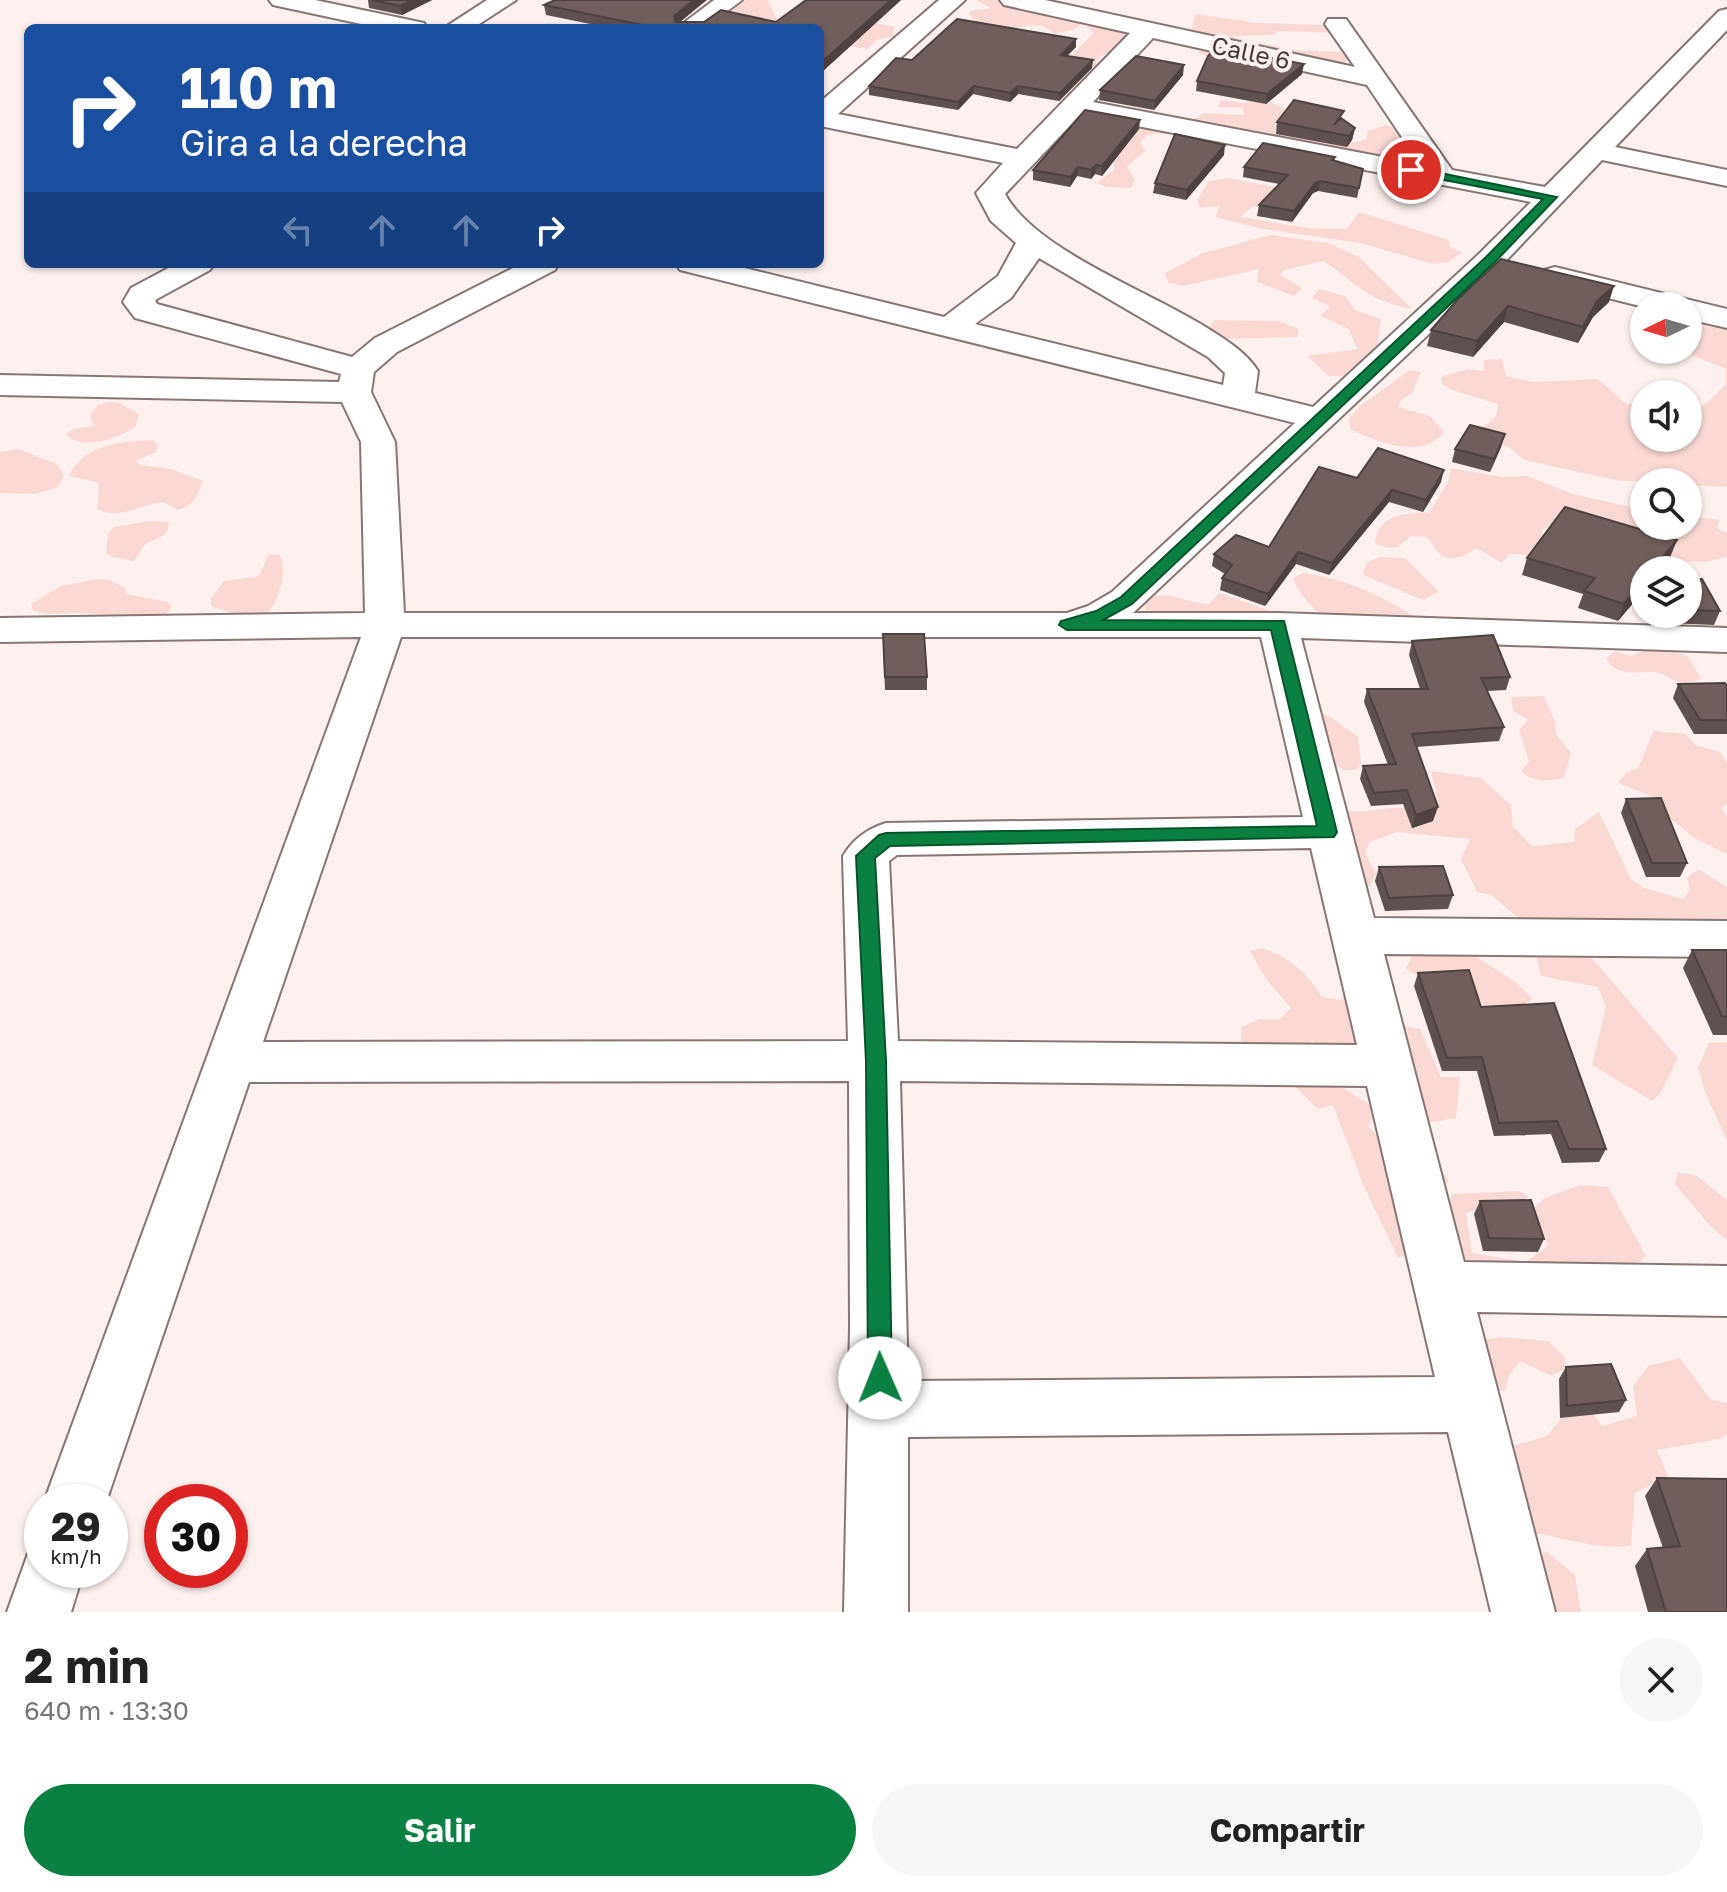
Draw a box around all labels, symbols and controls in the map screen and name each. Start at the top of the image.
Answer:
street label: Calle 6 [1209,30,1293,74]
text: 110 m [180,53,337,120]
icon: right [48,56,152,160]
text: Gira a la derecha [180,121,468,164]
pin [1377,136,1445,204]
icon: arrive [1389,148,1433,192]
icon: left [276,208,320,252]
icon: ahead [360,208,404,252]
icon: ahead [444,208,488,252]
icon: right [528,208,572,252]
north arrow [1630,292,1702,364]
map controls [1630,292,1702,628]
button: sound [1630,380,1702,452]
button: search [1630,468,1702,540]
button: layers [1630,556,1702,628]
position arrow [838,1336,922,1420]
speed limit sign: 30 [144,1484,248,1588]
text: 29 [51,1502,101,1550]
text: km/h [51,1544,101,1568]
text: 2 min [24,1636,149,1694]
button: close [1619,1638,1703,1722]
text: 640 m · 13:30 [24,1695,189,1726]
button: Salir [24,1784,856,1876]
button: Compartir [872,1784,1703,1876]

